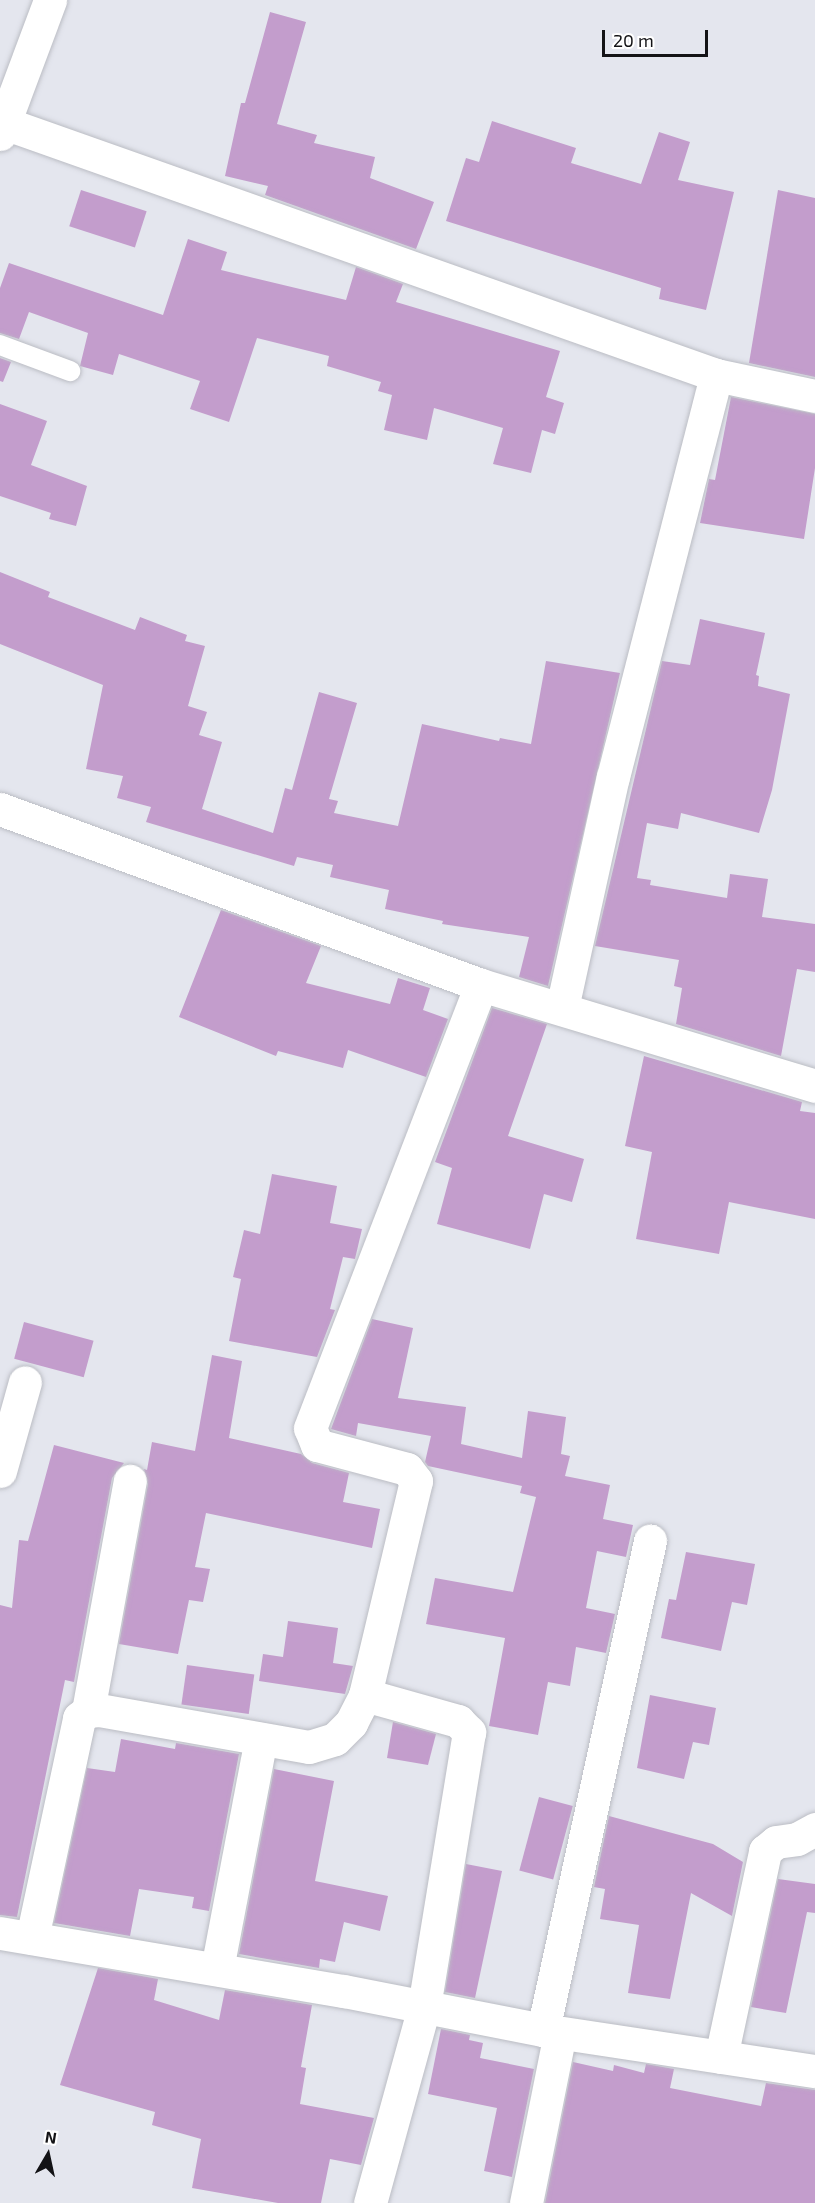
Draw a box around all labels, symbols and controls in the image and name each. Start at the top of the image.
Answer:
scale bar [605,18,712,56]
text: 20 m [613,29,654,51]
north arrow [18,2125,78,2185]
text: N [44,2126,58,2147]

